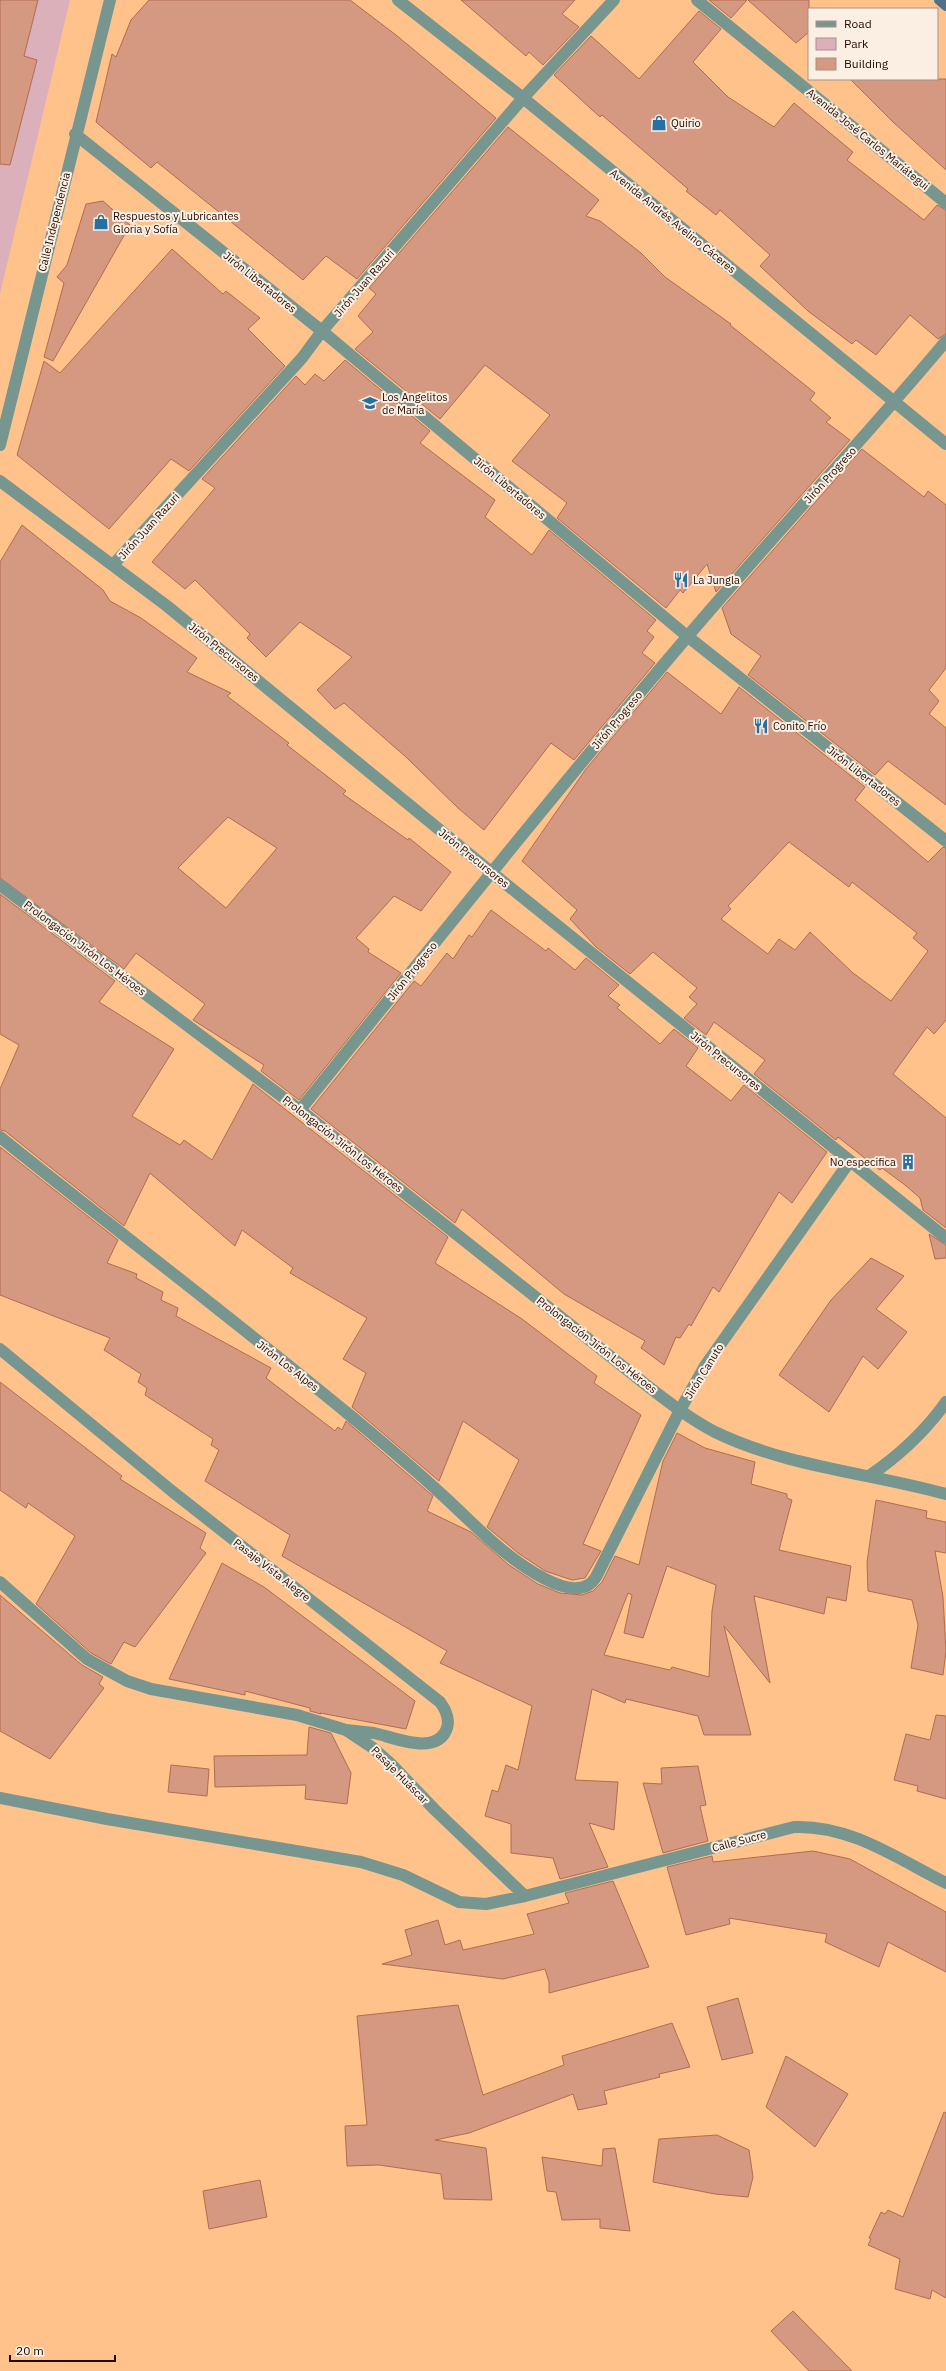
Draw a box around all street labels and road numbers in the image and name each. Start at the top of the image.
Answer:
street label: Avenida José Carlos Mariátegui [804,85,932,193]
street label: Avenida Andrés Avelino Cáceres [607,166,739,276]
street label: Calle Independencia [35,171,73,273]
street label: Jirón Juan Razuri [331,246,397,320]
street label: Jirón Libertadores [221,248,299,316]
street label: Jirón Progreso [801,444,859,506]
street label: Jirón Libertadores [471,454,549,522]
street label: Jirón Juan Razuri [115,490,183,562]
street label: Jirón Precursores [186,619,262,685]
street label: Jirón Progreso [589,688,645,752]
street label: Jirón Libertadores [824,743,904,809]
street label: Jirón Precursores [436,825,512,891]
street label: Prolongación Jirón Los Héroes [21,897,149,999]
street label: Jirón Progreso [384,939,440,1003]
street label: Jirón Precursores [688,1028,764,1094]
street label: Prolongación Jirón Los Héroes [280,1093,406,1195]
street label: Prolongación Jirón Los Héroes [534,1294,660,1396]
street label: Jirón Los Alpes [254,1337,322,1395]
street label: Jirón Canuto [681,1341,727,1401]
street label: Pasaje Vista Alegre [231,1536,313,1604]
street label: Pasaje Huáscar [368,1743,432,1807]
street label: Calle Sucre [710,1827,768,1855]

